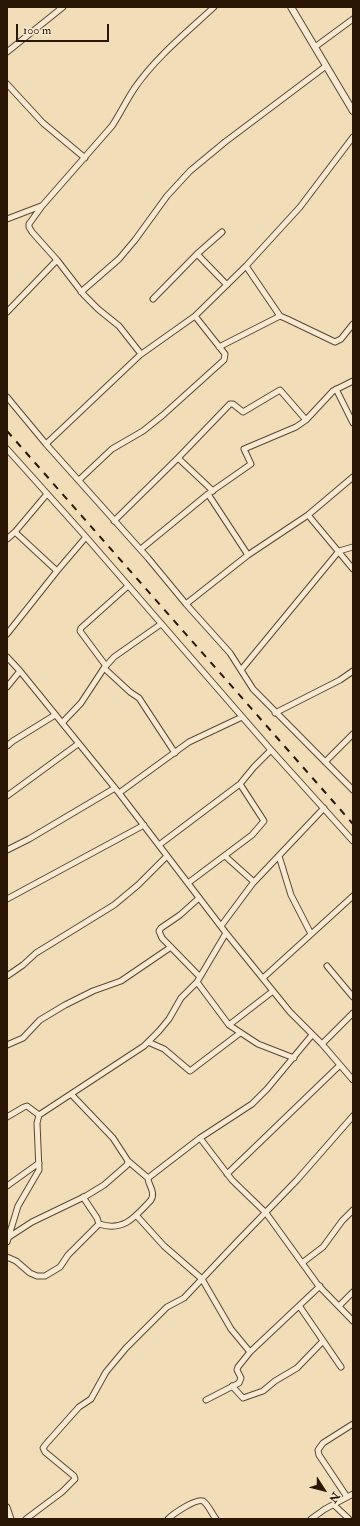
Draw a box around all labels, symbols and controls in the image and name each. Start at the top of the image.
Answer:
scale bar [18,16,111,42]
text: 100 m [23,23,51,38]
north arrow [304,1470,344,1510]
text: N [326,1490,342,1505]

